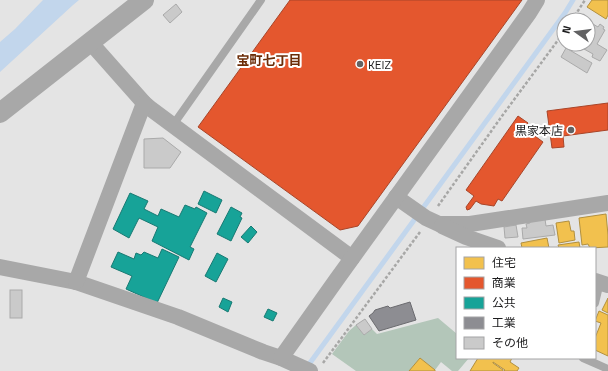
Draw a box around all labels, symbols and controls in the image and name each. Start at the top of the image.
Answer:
north arrow [556,12,596,52]
text: N [558,24,575,35]
district label: 宝町七丁目 [236,50,302,70]
place label: KEIZ [368,55,391,74]
marker: KEIZ [355,59,365,69]
place label: 黒家本店 [515,121,563,140]
marker: 黒家本店 [566,125,576,135]
legend [456,247,596,359]
text: 住宅 [492,253,516,272]
text: 商業 [492,273,516,292]
text: 公共 [492,293,516,312]
text: 工業 [492,313,516,332]
text: その他 [492,333,528,352]

